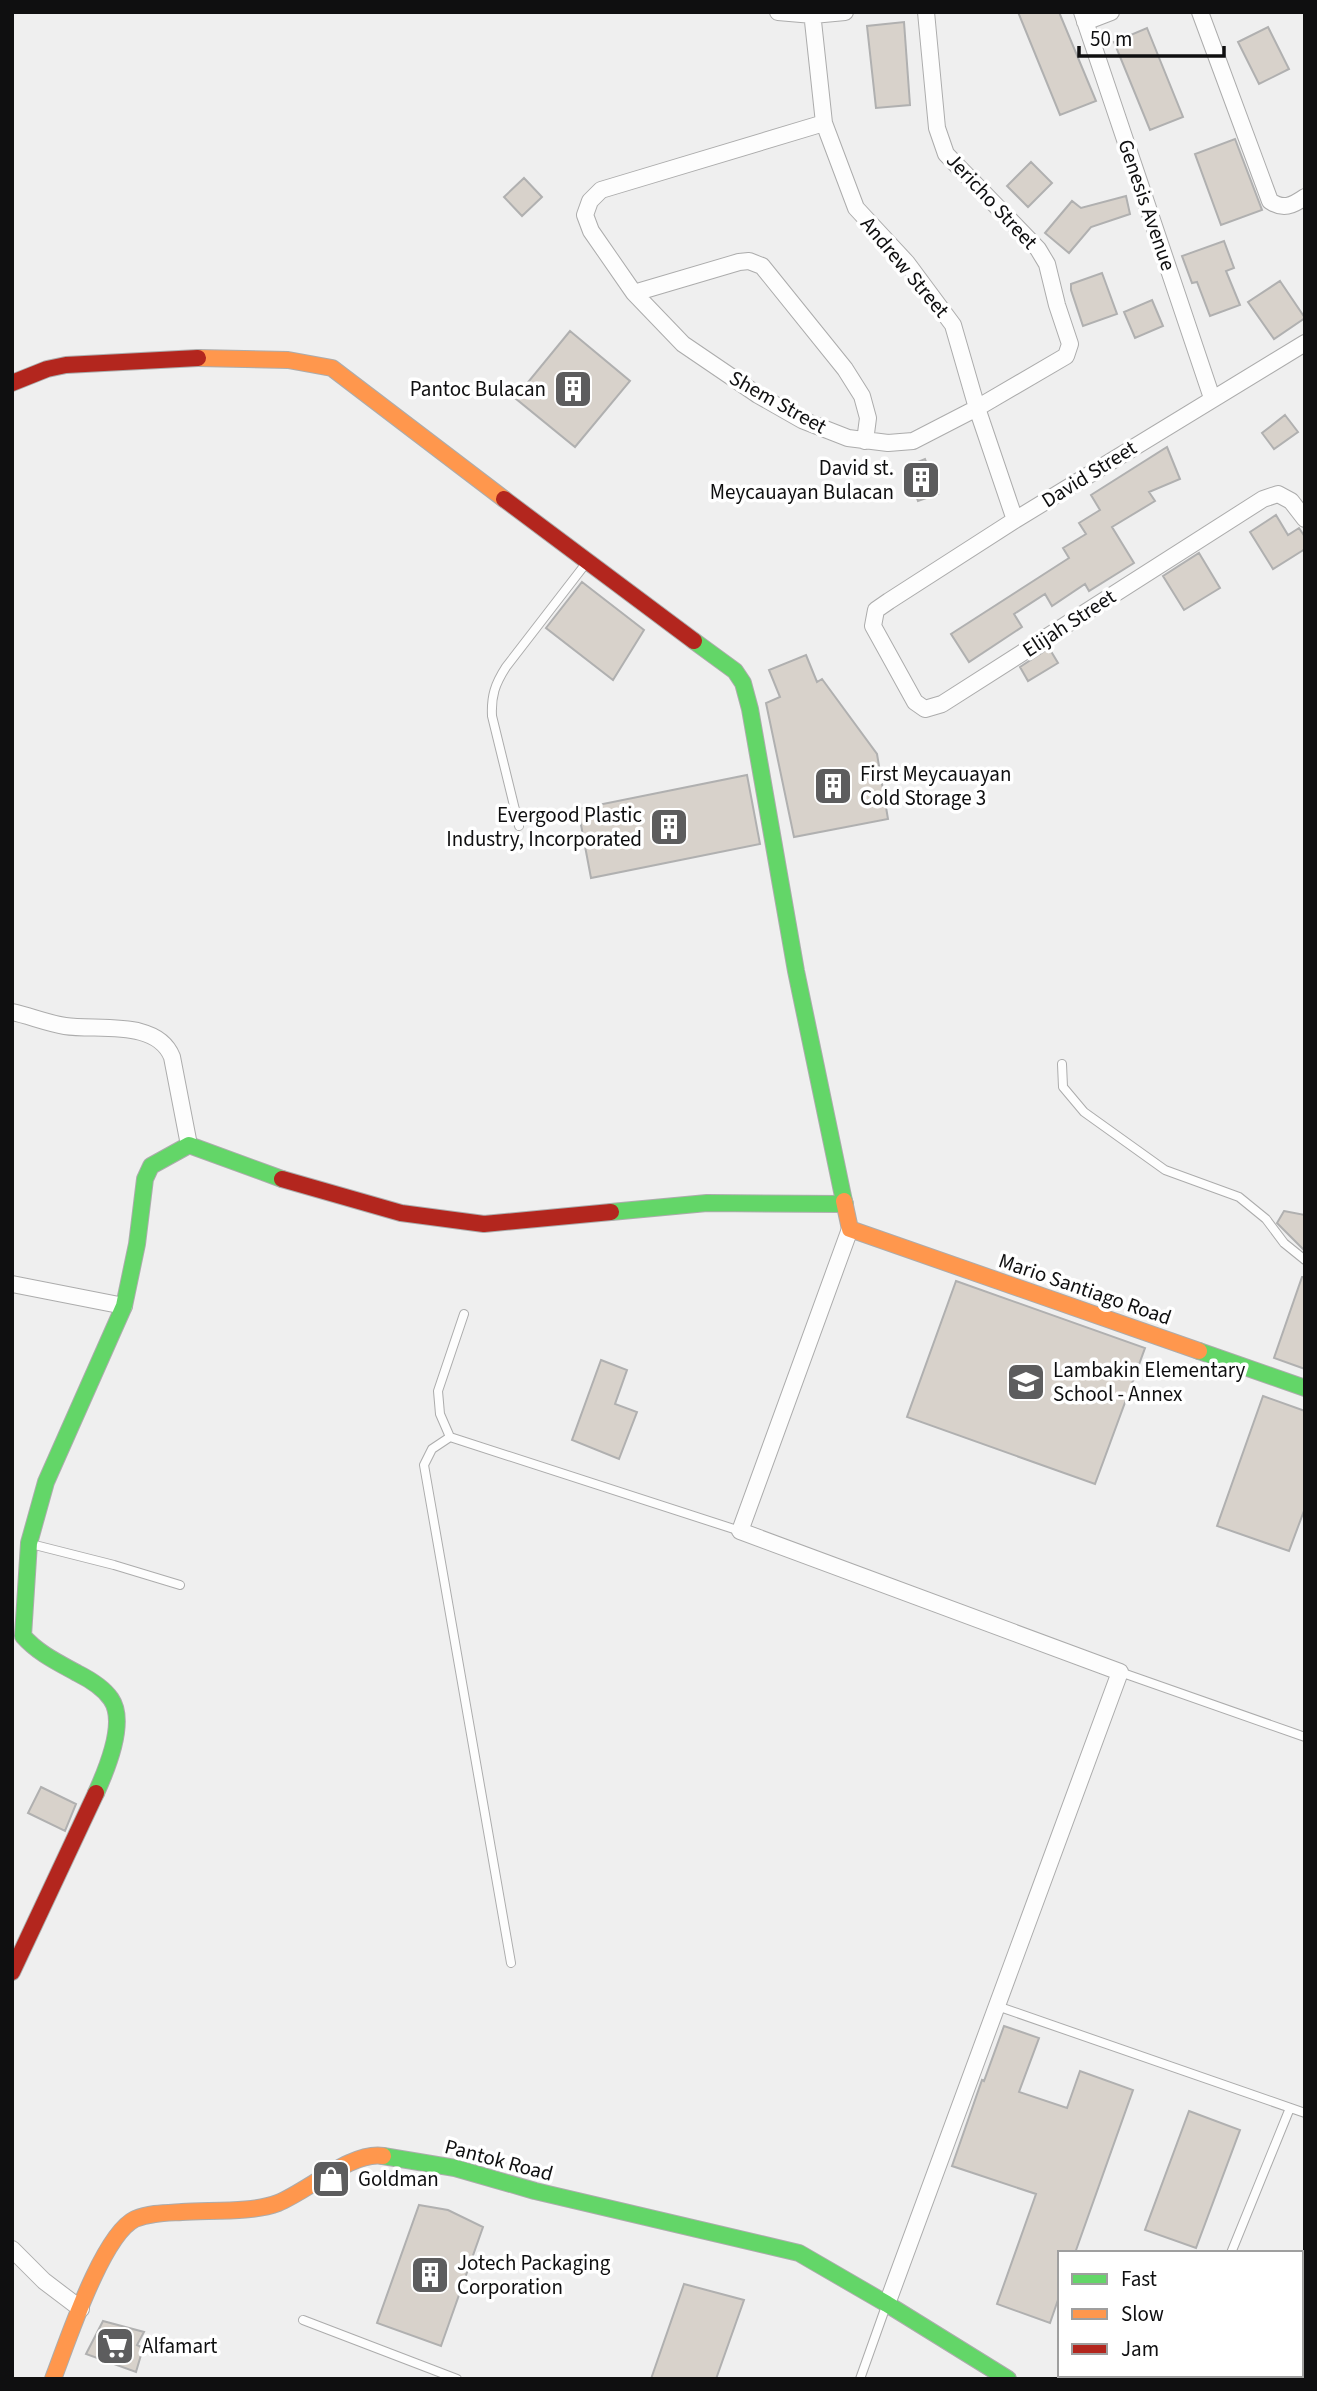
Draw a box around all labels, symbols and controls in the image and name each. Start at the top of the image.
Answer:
scale bar [1079,14,1224,58]
text: 50 m [1090,24,1132,54]
street label: Genesis Avenue [1111,135,1183,275]
street label: Jericho Street [939,146,1045,256]
street label: Andrew Street [854,210,956,324]
street label: Shem Street [724,363,832,441]
building icon: Pantoc Bulacan [552,368,594,410]
place label: Pantoc Bulacan [410,374,546,404]
street label: David Street [1036,433,1142,515]
place label: David st. Meycauayan Bulacan [710,453,894,507]
building icon: David st. Meycauayan Bulacan [900,459,942,501]
street label: Elijah Street [1017,582,1121,664]
place label: First Meycauayan Cold Storage 3 [860,759,1011,813]
building icon: First Meycauayan Cold Storage 3 [812,765,854,807]
place label: Evergood Plastic Industry, Incorporated [446,800,642,854]
building icon: Evergood Plastic Industry, Incorporated [648,806,690,848]
street label: Mario Santiago Road [995,1245,1175,1333]
place label: Lambakin Elementary School - Annex [1053,1355,1246,1409]
school or university icon: Lambakin Elementary School - Annex [1005,1361,1047,1403]
street label: Pantok Road [442,2131,556,2189]
shop icon: Goldman [310,2158,352,2200]
place label: Goldman [358,2164,439,2194]
place label: Jotech Packaging Corporation [457,2248,611,2302]
legend [1058,2251,1303,2377]
building icon: Jotech Packaging Corporation [409,2254,451,2296]
text: Fast [1121,2264,1157,2294]
text: Slow [1121,2299,1164,2329]
supermarket icon: Alfamart [94,2325,136,2367]
place label: Alfamart [142,2331,217,2361]
text: Jam [1121,2334,1159,2364]

